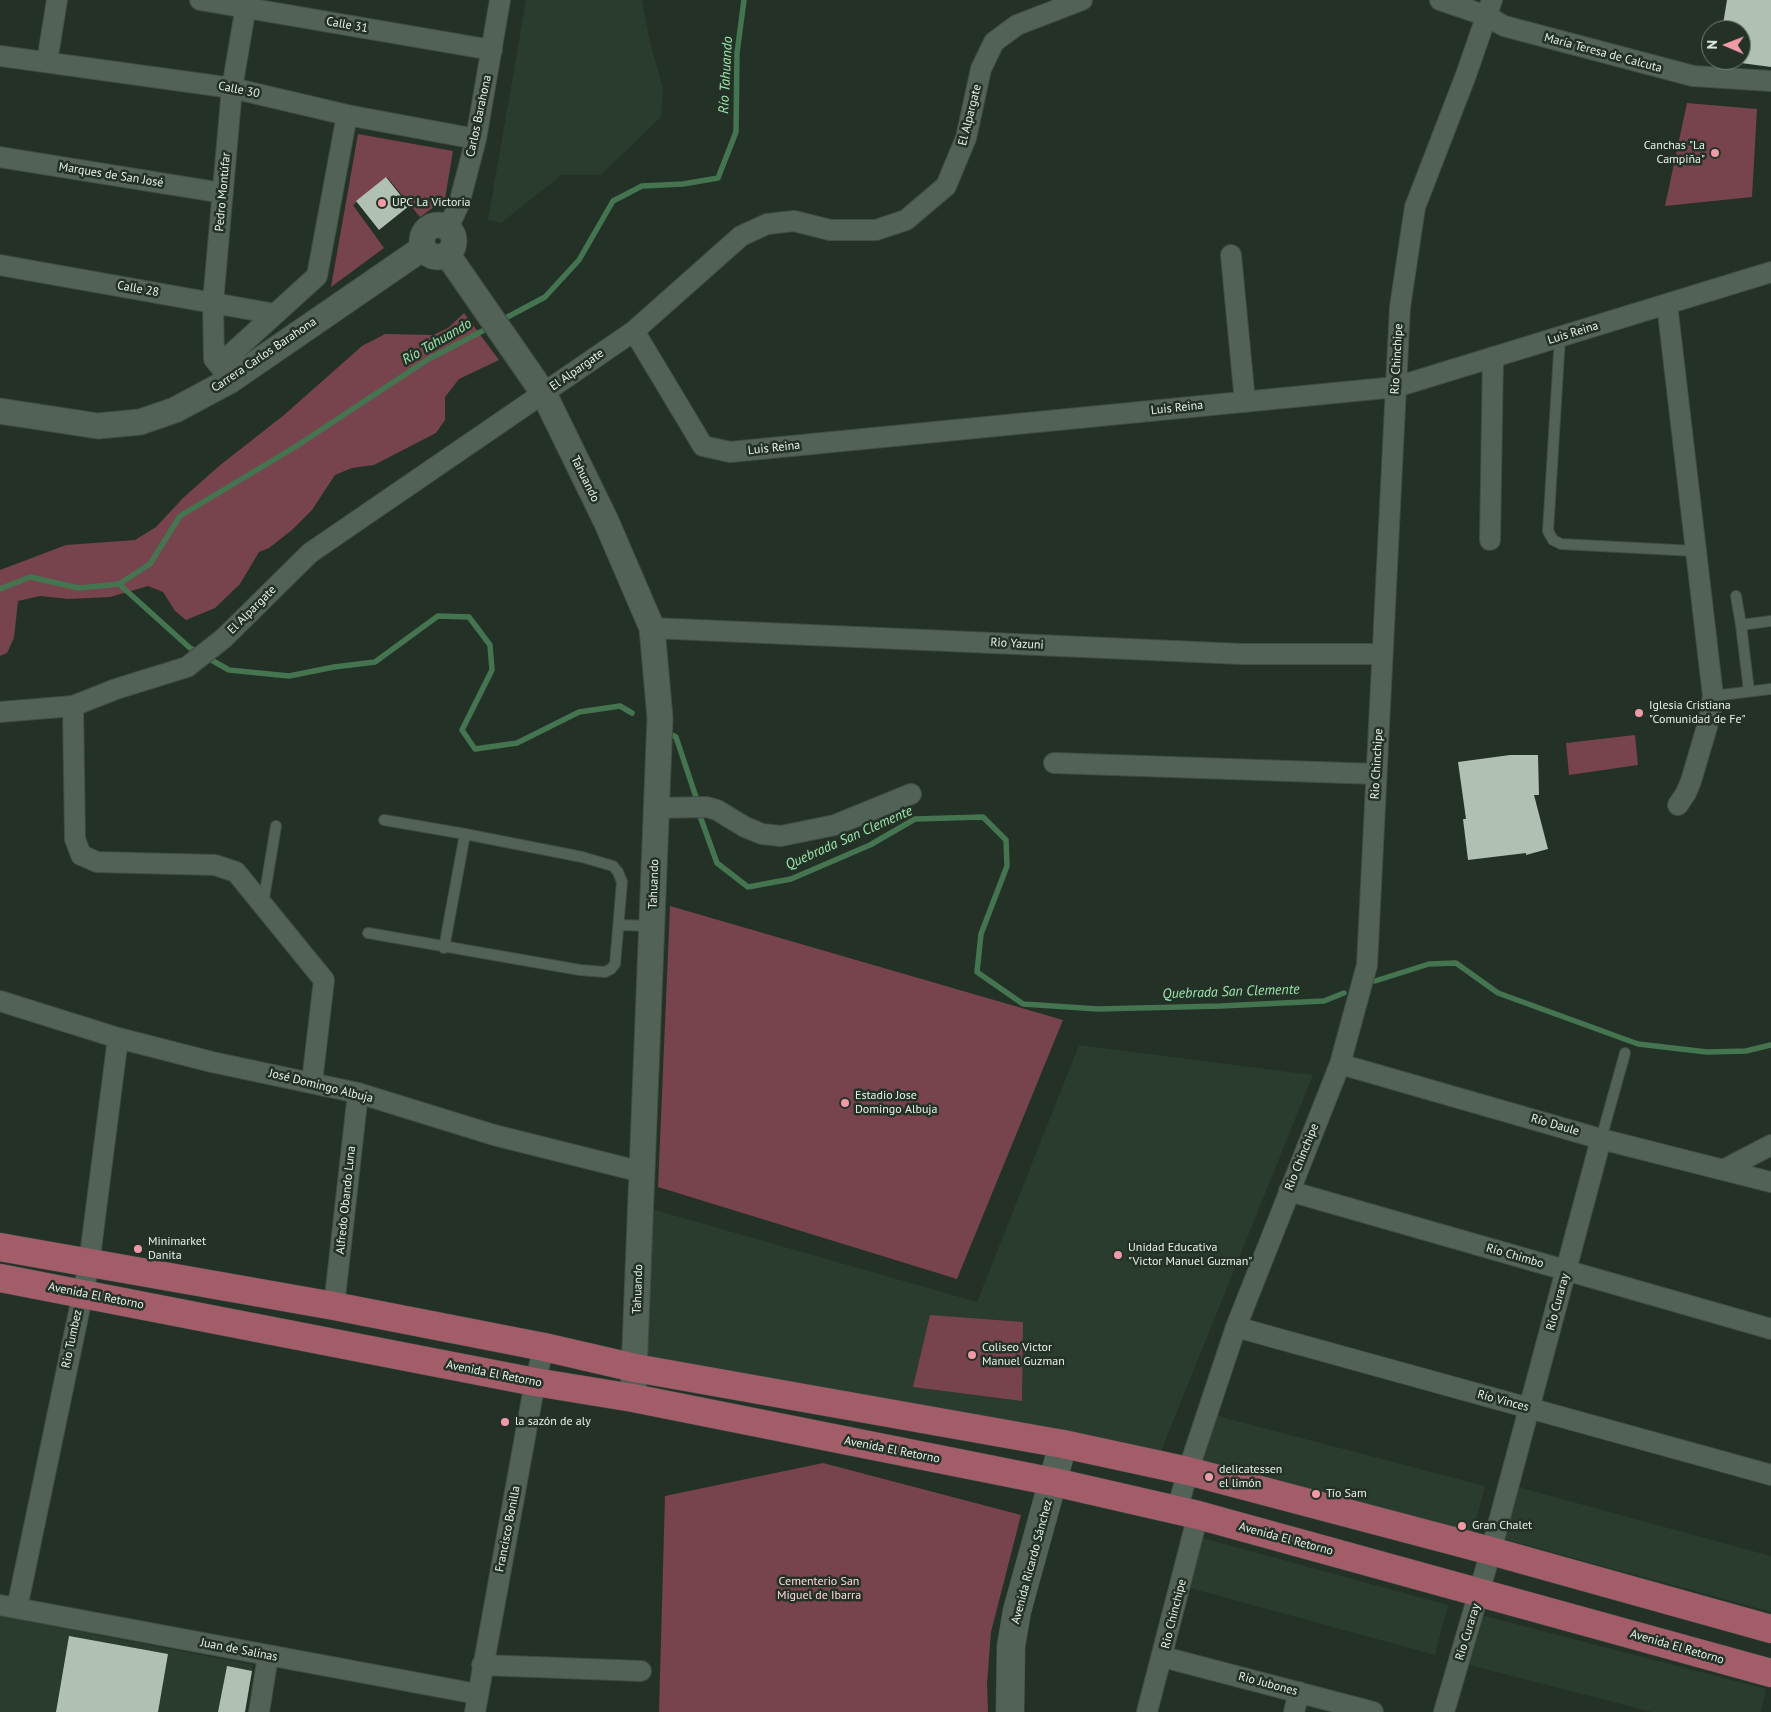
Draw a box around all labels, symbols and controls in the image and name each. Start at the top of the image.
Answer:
street label: Calle 31 [325,14,369,36]
north arrow [1701,20,1751,70]
street label: María Teresa de Calcuta [1543,30,1663,76]
water label: Río Tahuando [716,36,736,114]
text: N [1703,40,1721,50]
street label: Carlos Barahona [463,74,495,158]
street label: Calle 30 [217,79,261,101]
street label: El Alpargate [955,83,985,147]
place label: Canchas "La Campiña" [1644,139,1705,167]
marker: Canchas "La Campiña" [1709,147,1721,159]
street label: Pedro Montúfar [212,152,234,232]
street label: Marques de San José [58,160,164,190]
place label: UPC La Victoria [392,196,471,210]
marker: UPC La Victoria [376,197,388,209]
street label: Calle 28 [116,278,160,300]
street label: Carrera Carlos Barahona [209,315,319,395]
water label: Río Tahuando [399,315,475,369]
street label: Luis Reina [1546,318,1600,348]
street label: Rio Chinchipe [1388,323,1406,395]
street label: El Alpargate [547,346,607,394]
street label: Luis Reina [1150,398,1204,418]
street label: Luis Reina [747,438,801,458]
street label: Tahuando [568,453,602,505]
street label: El Alpargate [225,583,279,637]
street label: Rio Yazuni [990,635,1044,653]
place label: Iglesia Cristiana "Comunidad de Fe" [1649,699,1745,727]
marker: Iglesia Cristiana "Comunidad de Fe" [1633,707,1645,719]
street label: Rio Chinchipe [1368,728,1386,800]
water label: Quebrada San Clemente [783,802,915,874]
street label: Tahuando [646,859,662,909]
water label: Quebrada San Clemente [1162,981,1300,1003]
street label: José Domingo Albuja [267,1066,375,1106]
place label: Estadio Jose Domingo Albuja [855,1089,938,1117]
marker: Estadio Jose Domingo Albuja [839,1097,851,1109]
street label: Río Daule [1529,1111,1581,1139]
street label: Rio Chinchipe [1282,1121,1322,1193]
street label: Alfredo Obando Luna [333,1145,359,1255]
place label: Minimarket Danita [148,1235,206,1263]
place label: Unidad Educativa "Victor Manuel Guzman" [1128,1241,1252,1269]
street label: Río Chimbo [1485,1241,1545,1271]
marker: Minimarket Danita [132,1243,144,1255]
marker: Unidad Educativa "Victor Manuel Guzman" [1112,1249,1124,1261]
street label: Tahuando [630,1264,646,1314]
street label: Río Curaray [1543,1272,1573,1332]
street label: Avenida El Retorno [47,1280,145,1312]
street label: Rio Tumbez [59,1308,85,1370]
place label: Coliseo Victor Manuel Guzman [982,1341,1065,1369]
marker: Coliseo Victor Manuel Guzman [966,1349,978,1361]
street label: Avenida El Retorno [445,1358,543,1390]
street label: Río Vinces [1476,1387,1530,1415]
place label: la sazón de aly [515,1415,591,1429]
marker: la sazón de aly [499,1416,511,1428]
street label: Avenida El Retorno [843,1434,941,1466]
place label: delicatessen el limón [1219,1463,1282,1491]
marker: delicatessen el limón [1203,1471,1215,1483]
street label: Francisco Bonilla [493,1485,523,1573]
place label: Tío Sam [1326,1487,1367,1501]
marker: Tío Sam [1310,1488,1322,1500]
street label: Avenida Ricardo Sánchez [1009,1498,1055,1626]
street label: Avenida El Retorno [1237,1519,1335,1559]
place label: Gran Chalet [1472,1519,1532,1533]
marker: Gran Chalet [1456,1520,1468,1532]
park label: Cementerio San Miguel de Ibarra [777,1575,861,1603]
street label: Rio Chinchipe [1158,1578,1190,1650]
street label: Rio Curaray [1453,1602,1483,1662]
street label: Avenida El Retorno [1628,1627,1726,1667]
street label: Juan de Salinas [199,1635,279,1665]
street label: Rio Jubones [1237,1669,1299,1699]

